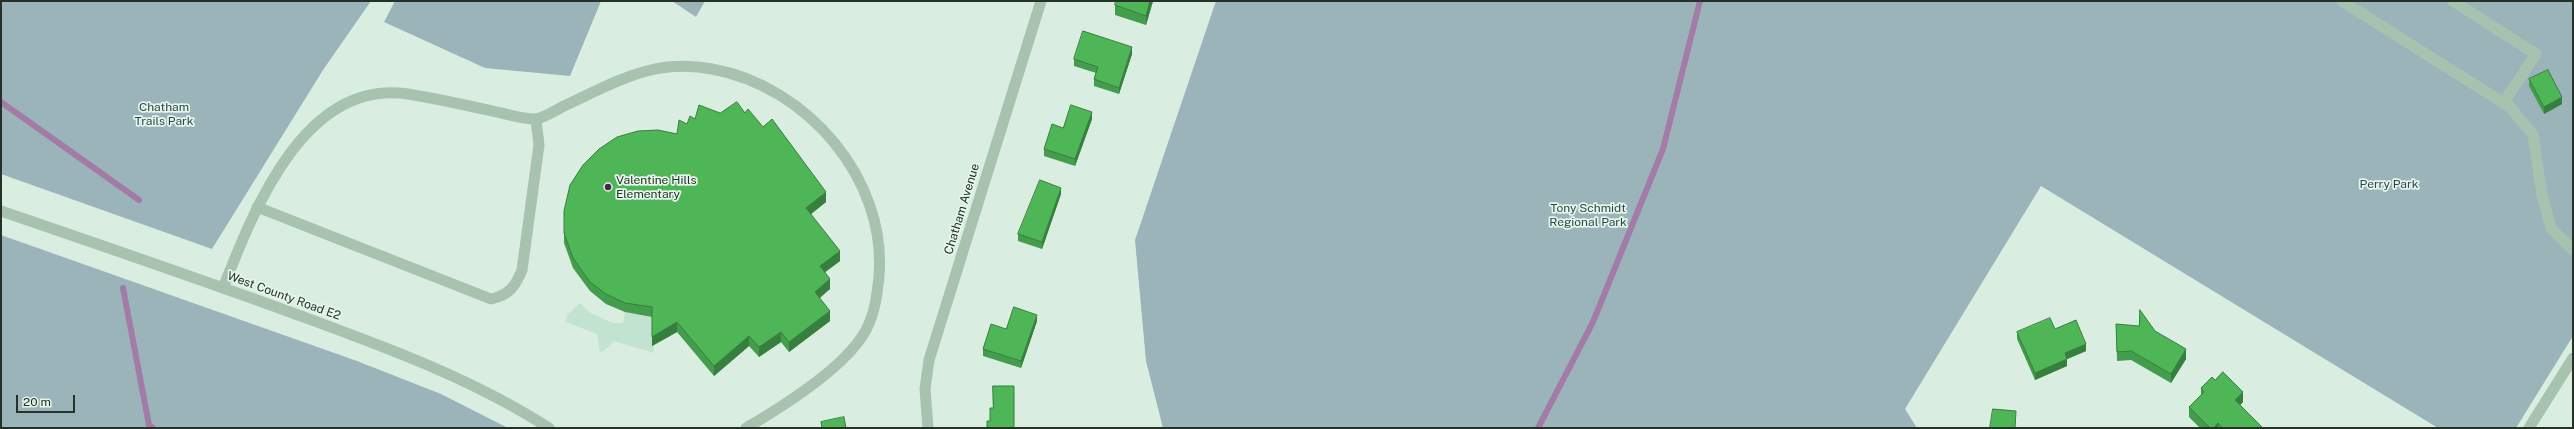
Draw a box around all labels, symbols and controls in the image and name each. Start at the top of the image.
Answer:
park label: Chatham Trails Park [135,100,193,128]
street label: Chatham Avenue [941,162,983,256]
place label: Valentine Hills Elementary [616,173,697,201]
park label: Perry Park [2360,177,2418,191]
marker: Valentine Hills Elementary [603,182,613,192]
park label: Tony Schmidt Regional Park [1549,201,1627,229]
street label: West County Road E2 [225,269,343,323]
scale bar [18,387,77,413]
text: 20 m [23,395,51,409]

